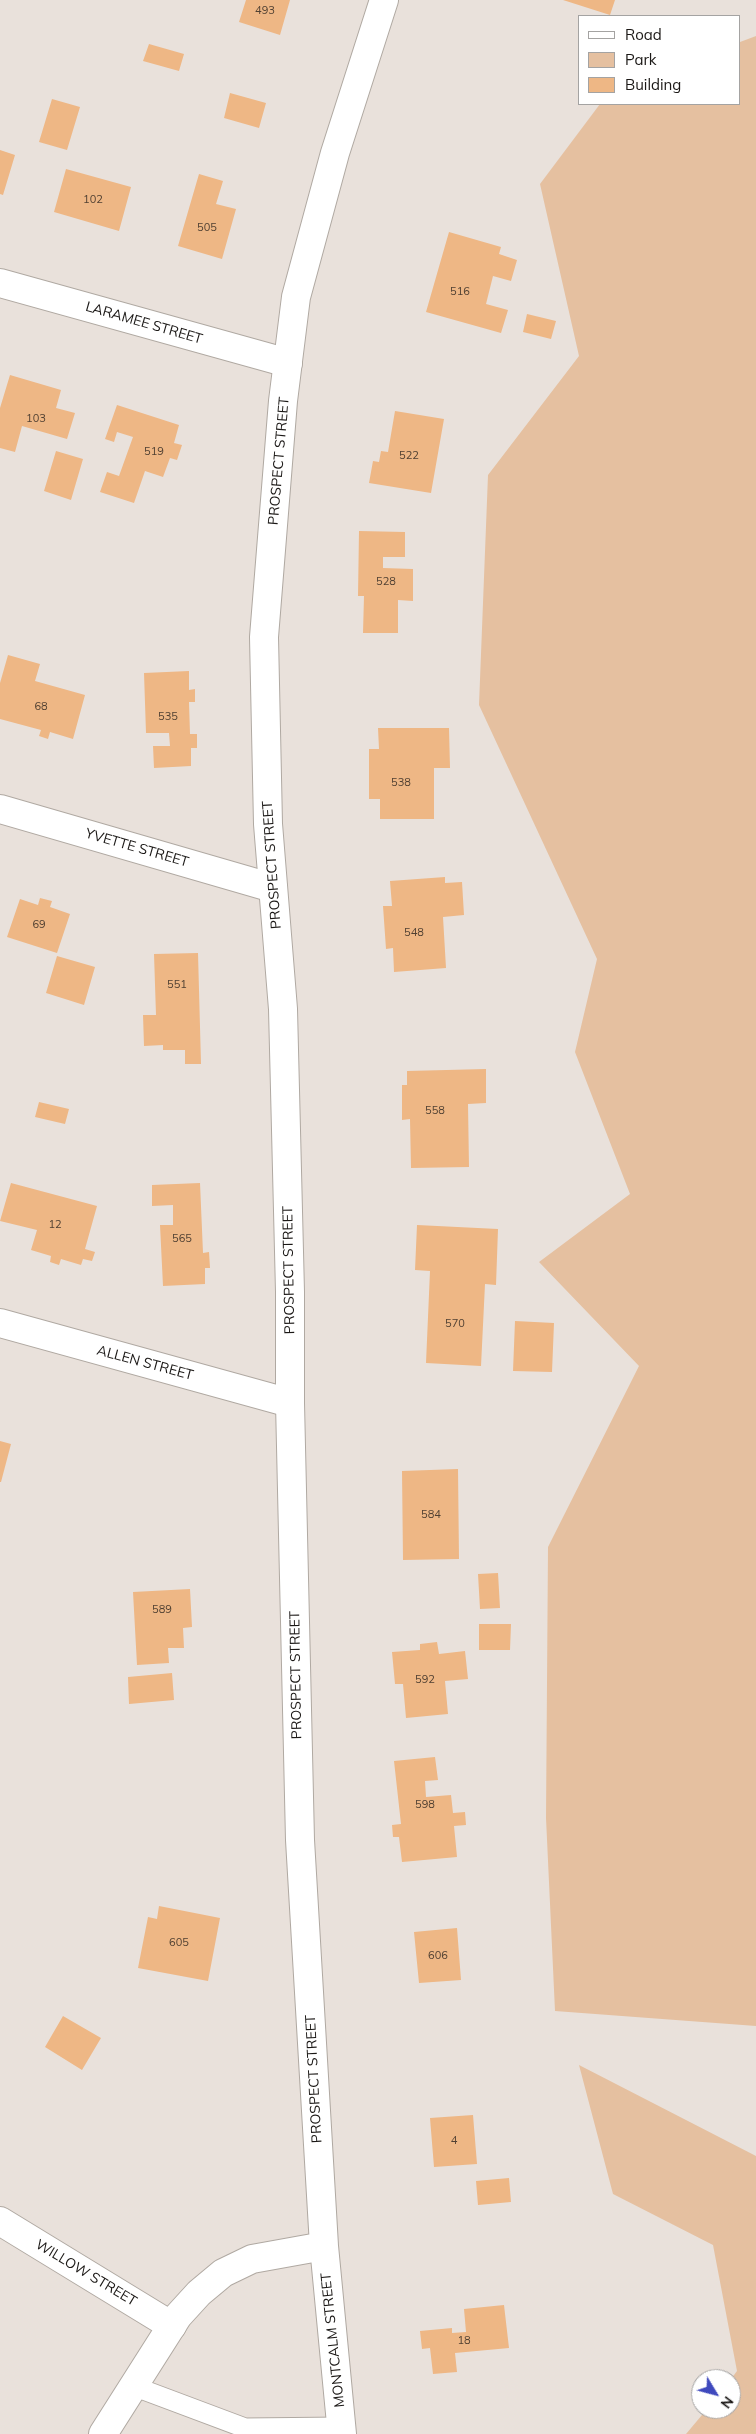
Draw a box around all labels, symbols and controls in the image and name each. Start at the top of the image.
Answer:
house number: 493 [255,4,275,18]
legend [578,15,741,105]
text: Road [625,25,662,44]
text: Park [625,50,657,69]
text: Building [625,75,681,94]
house number: 102 [83,193,103,207]
house number: 505 [197,221,217,235]
house number: 516 [450,285,470,299]
street label: LARAMEE STREET [84,298,204,348]
street label: PROSPECT STREET [265,396,293,526]
house number: 103 [26,412,46,426]
house number: 519 [144,445,164,459]
house number: 522 [399,449,419,463]
house number: 528 [376,575,396,589]
house number: 68 [34,700,48,714]
house number: 535 [158,710,178,724]
house number: 538 [391,776,411,790]
street label: PROSPECT STREET [259,800,285,930]
street label: YVETTE STREET [83,825,191,871]
house number: 69 [32,918,46,932]
house number: 548 [404,926,424,940]
house number: 551 [167,978,187,992]
house number: 558 [425,1104,445,1118]
street label: PROSPECT STREET [279,1206,299,1334]
house number: 12 [48,1218,62,1232]
house number: 565 [172,1232,192,1246]
house number: 570 [445,1317,465,1331]
street label: ALLEN STREET [95,1342,195,1384]
house number: 584 [421,1508,441,1522]
house number: 589 [152,1603,172,1617]
street label: PROSPECT STREET [286,1611,306,1739]
house number: 592 [415,1673,435,1687]
house number: 598 [415,1798,435,1812]
house number: 605 [169,1936,189,1950]
house number: 606 [428,1949,448,1963]
street label: PROSPECT STREET [302,2014,326,2144]
house number: 4 [451,2134,457,2148]
street label: WILLOW STREET [32,2236,140,2310]
street label: MONTCALM STREET [318,2272,348,2408]
house number: 18 [457,2334,471,2348]
north arrow [691,2369,741,2419]
text: N [717,2393,738,2412]

